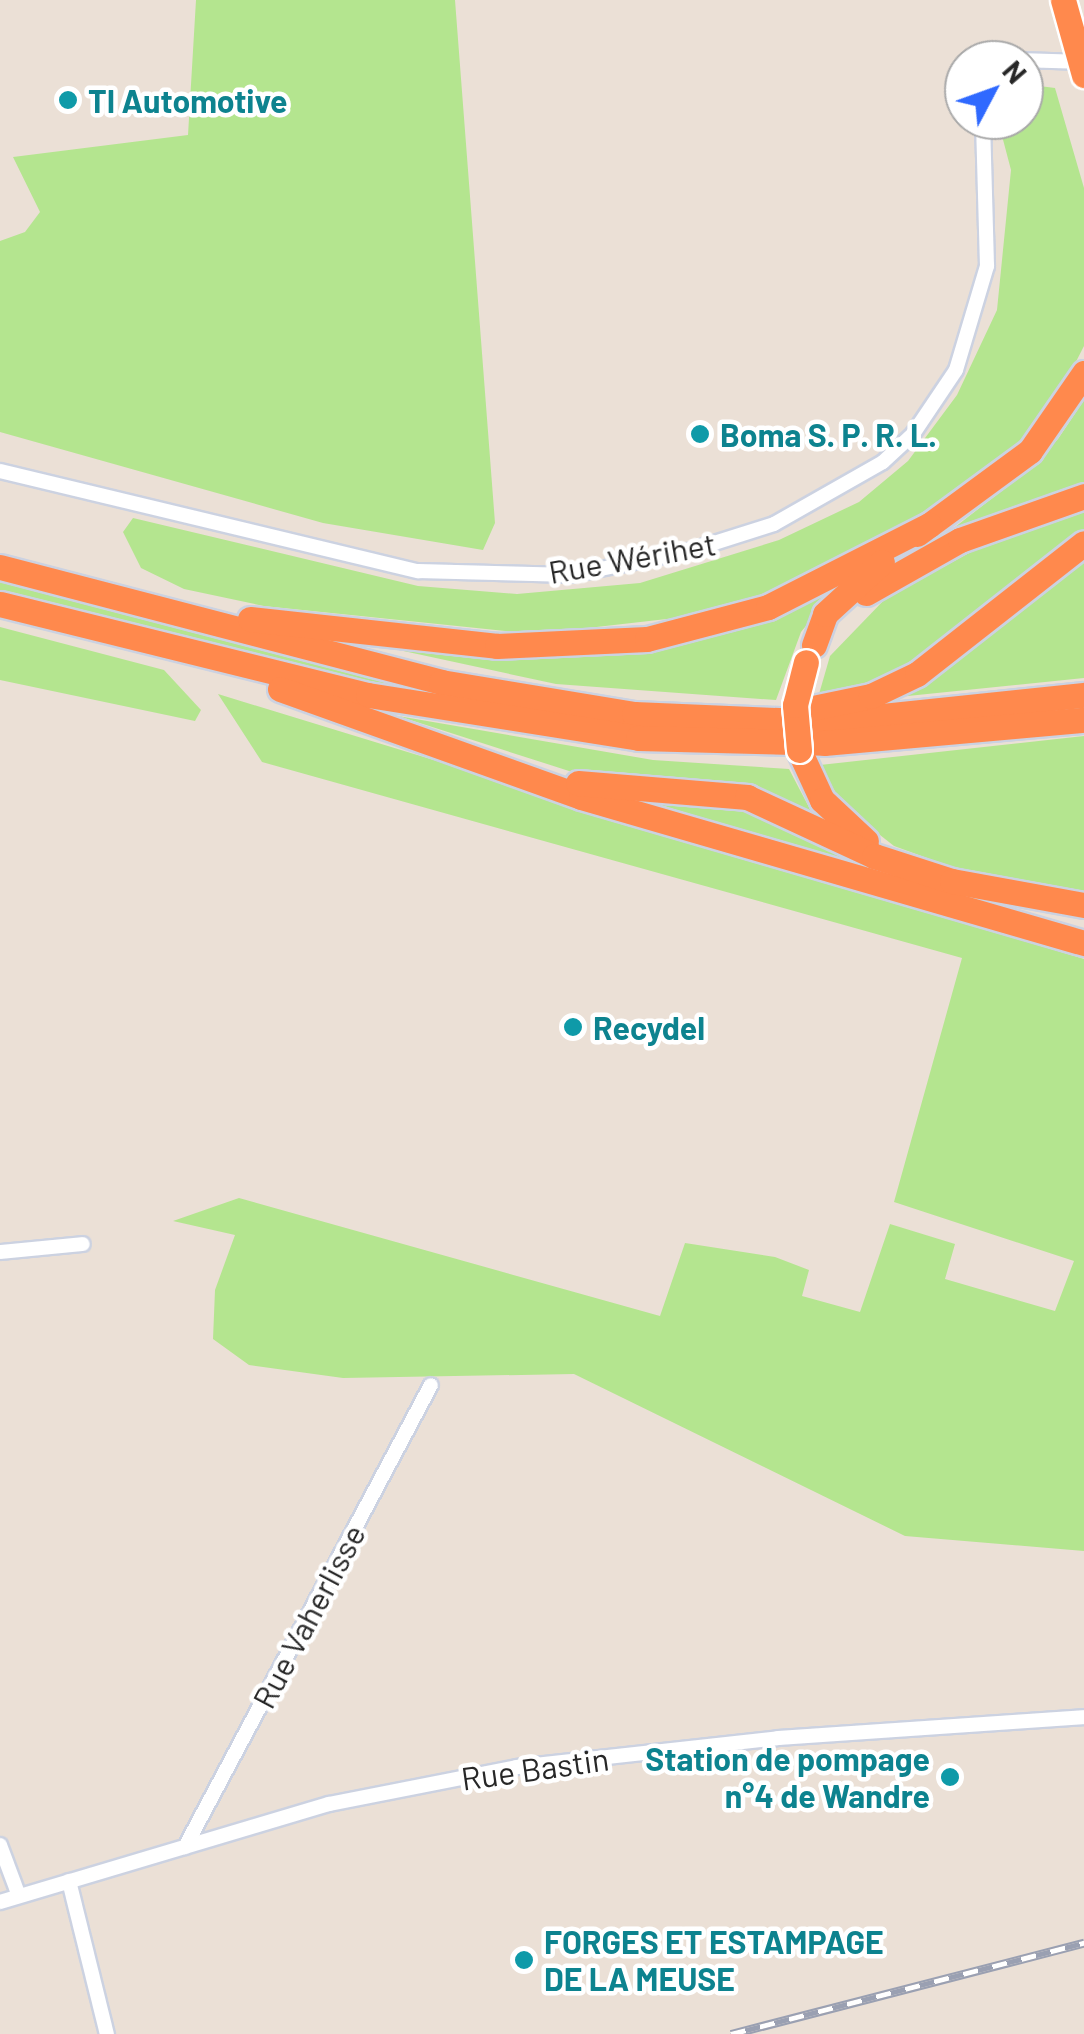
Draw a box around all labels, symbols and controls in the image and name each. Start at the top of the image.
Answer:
north arrow [944,40,1044,140]
text: N [996,53,1034,90]
place label: TI Automotive [88,81,288,119]
marker: TI Automotive [57,89,79,111]
place label: Boma S. P. R. L. [720,415,937,453]
marker: Boma S. P. R. L. [689,423,711,445]
street label: Rue Wérihet [545,523,719,591]
place label: Recydel [593,1008,705,1046]
marker: Recydel [562,1016,584,1038]
street label: Rue Vaherlisse [244,1518,372,1714]
street label: Rue Bastin [459,1739,611,1797]
place label: Station de pompage n°4 de Wandre [645,1740,930,1815]
marker: Station de pompage n°4 de Wandre [939,1766,961,1788]
place label: FORGES ET ESTAMPAGE DE LA MEUSE [544,1923,884,1998]
marker: FORGES ET ESTAMPAGE DE LA MEUSE [513,1949,535,1971]

